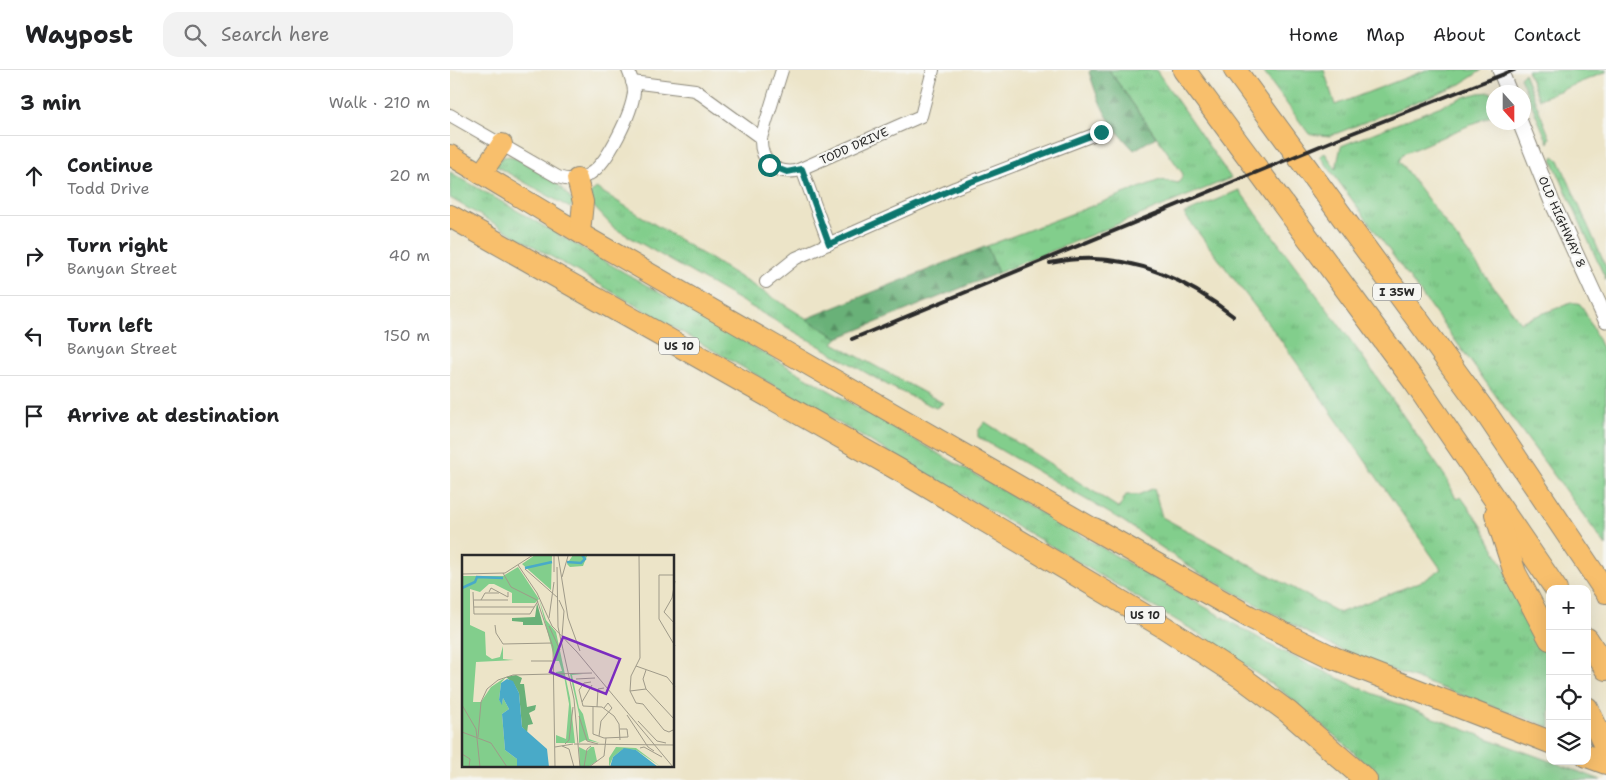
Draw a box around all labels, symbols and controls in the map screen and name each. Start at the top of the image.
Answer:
search box [163,12,513,57]
text: Waypost [25,19,133,51]
icon: search [181,21,209,49]
text: Search here [221,22,329,47]
text: Home [1289,23,1338,47]
text: Map [1366,23,1405,47]
text: About [1433,23,1486,47]
text: Contact [1514,23,1581,47]
north arrow [1486,85,1531,130]
text: 3 min [20,89,81,117]
text: Walk · 210 m [329,92,430,113]
route end [1090,121,1113,144]
street label: TODD DRIVE [817,124,891,168]
text: Continue [67,153,153,178]
route start [758,154,781,177]
icon: ahead [20,162,48,190]
text: 20 m [389,165,430,186]
street label: OLD HIGHWAY 8 [1535,174,1589,270]
text: Todd Drive [67,178,150,199]
text: Turn right [67,233,168,258]
icon: right [20,242,48,270]
text: 40 m [388,245,430,266]
text: Banyan Street [67,258,177,279]
road number: I 35W [1373,283,1421,300]
text: Turn left [67,313,153,338]
icon: left [20,322,48,350]
text: 150 m [383,325,430,346]
text: Banyan Street [67,338,177,359]
road number: US 10 [659,338,699,354]
icon: arrive [20,402,48,430]
text: Arrive at destination [67,403,279,428]
inset map [462,555,675,768]
map controls [1546,585,1591,765]
button: + [1546,585,1591,630]
road number: US 10 [1125,606,1165,624]
button: − [1546,630,1591,675]
button: locate [1546,675,1591,720]
button: layers [1546,720,1591,765]

